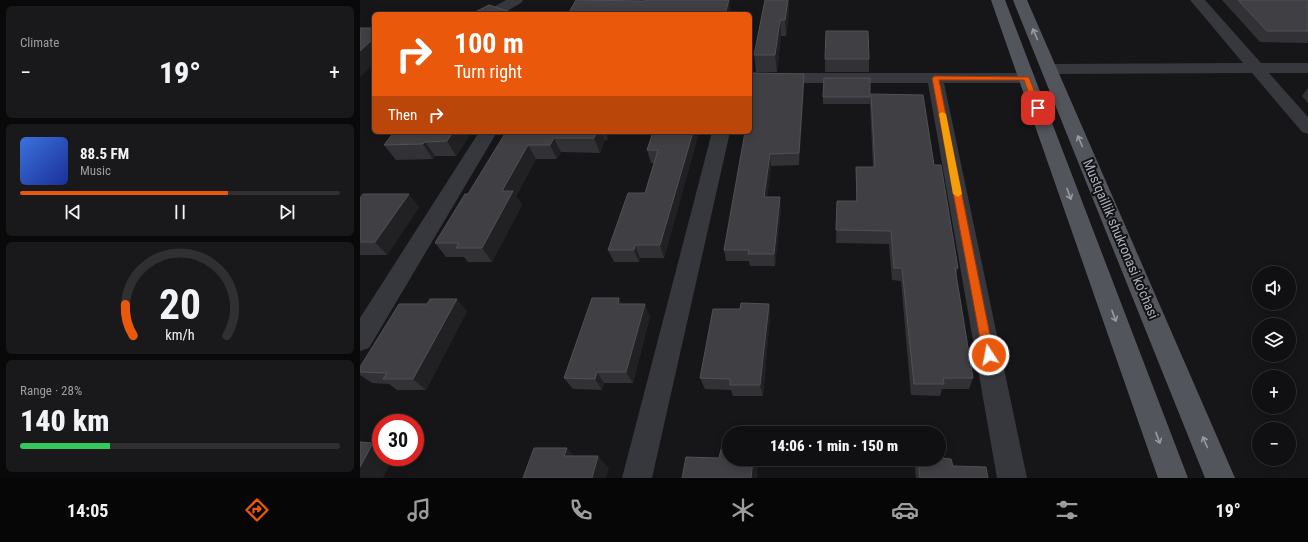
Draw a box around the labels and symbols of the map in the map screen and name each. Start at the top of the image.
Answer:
one-way arrow [1031,29,1038,41]
pin [1021,91,1055,125]
one-way arrow [1076,136,1083,148]
street label: Mustqaillik shukronasi ko'chasi [1080,157,1162,321]
one-way arrow [1066,187,1073,200]
one-way arrow [1110,309,1118,321]
position arrow [968,334,1010,376]
speed limit sign: 30 [372,414,424,466]
one-way arrow [1155,432,1163,444]
one-way arrow [1201,436,1209,448]

